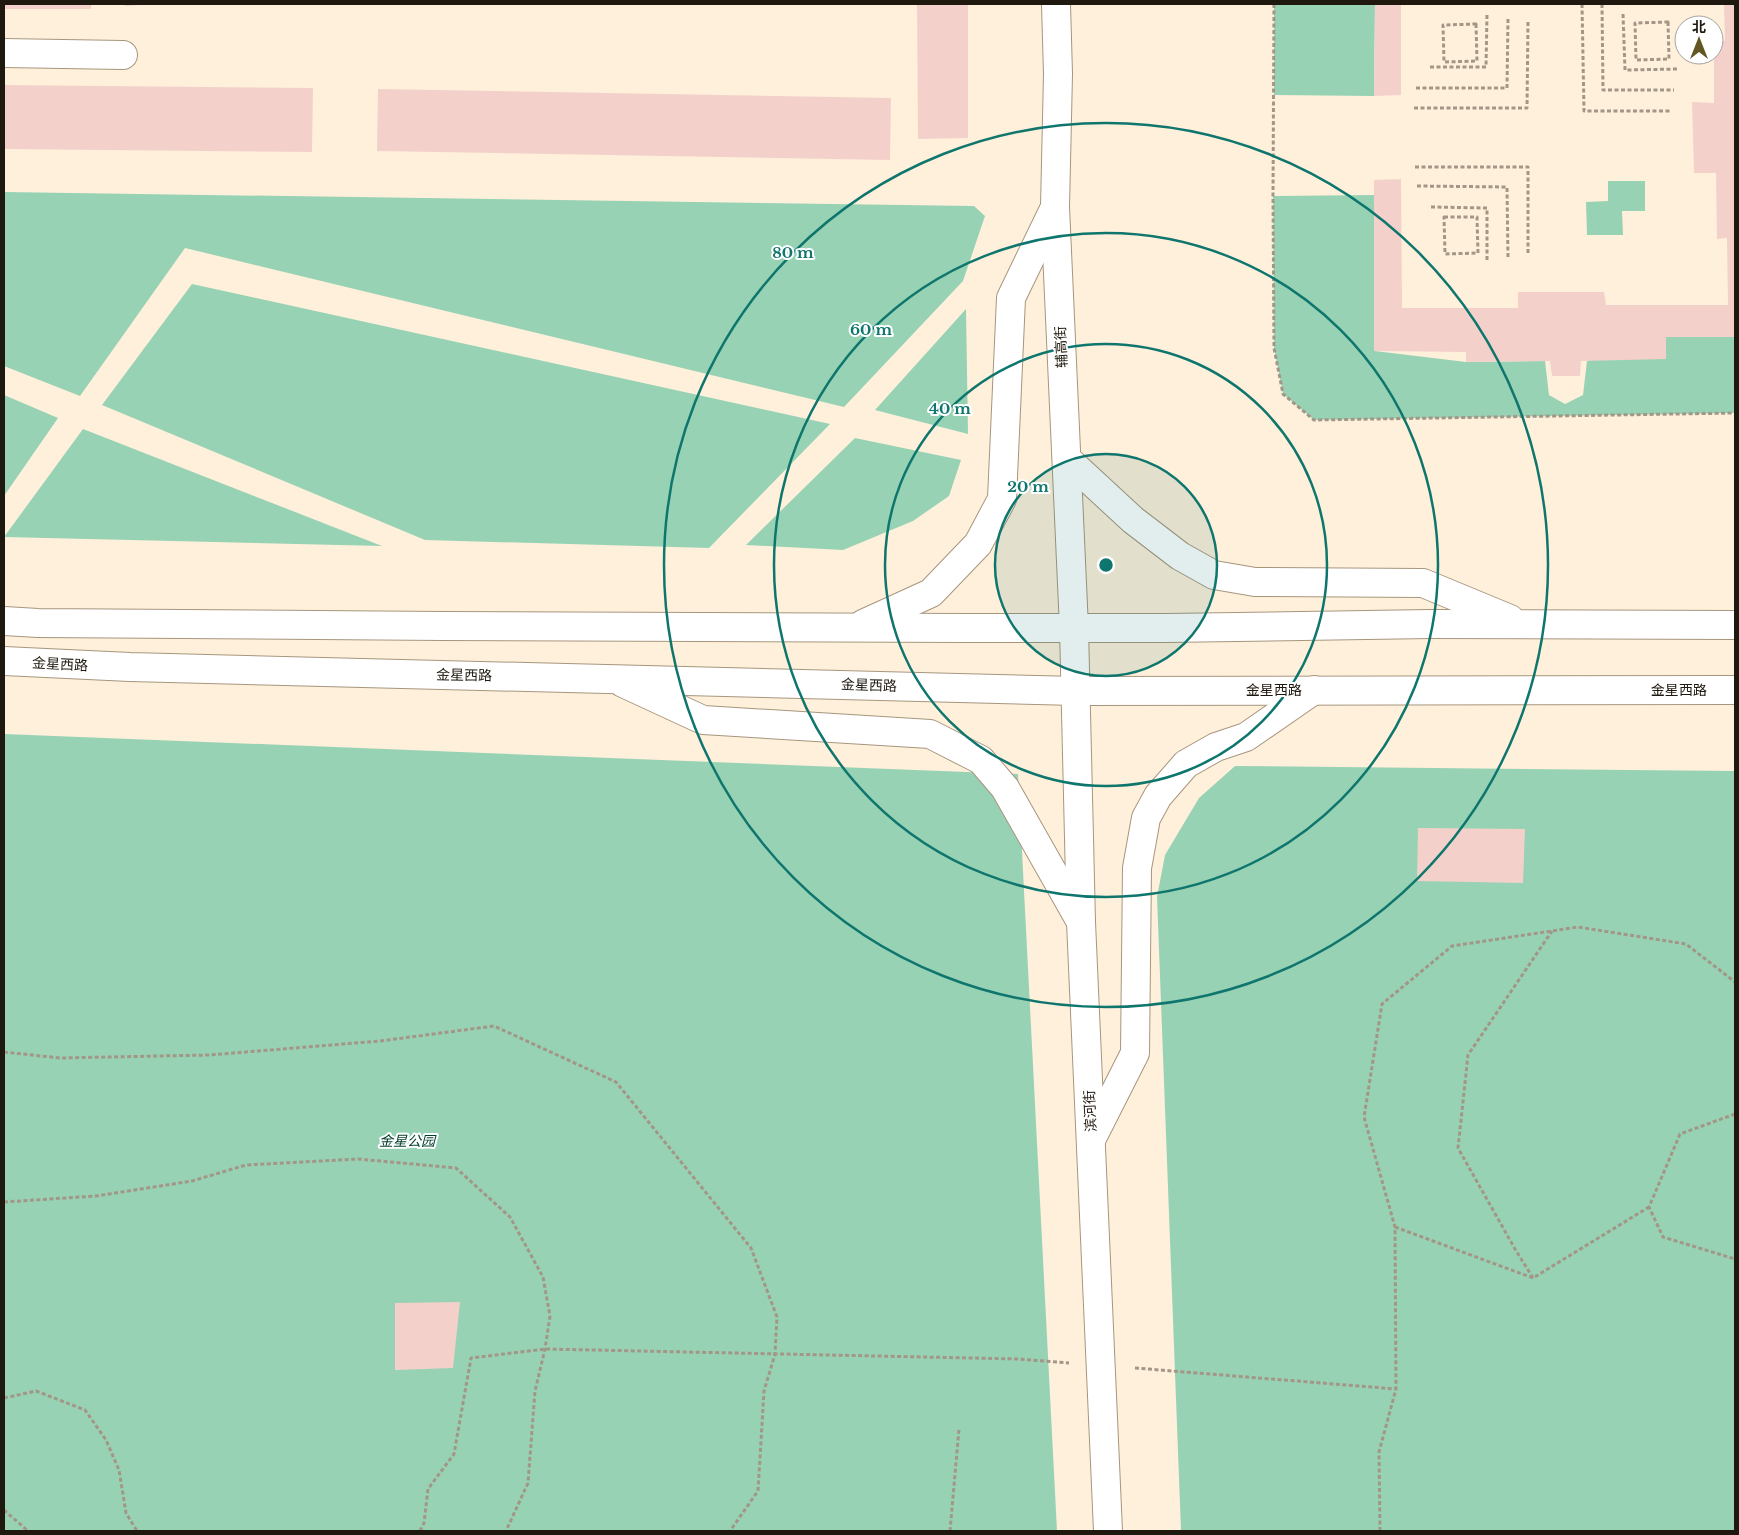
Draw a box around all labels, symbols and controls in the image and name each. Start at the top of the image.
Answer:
north arrow [1674,15,1724,65]
text: 北 [1692,18,1706,36]
text: 80 m [772,243,814,262]
text: 60 m [850,320,892,339]
street label: 辅高街 [1051,326,1071,368]
text: 40 m [929,399,971,418]
text: 20 m [1007,477,1049,496]
centre of rings [1097,556,1115,574]
street label: 金星西路 [32,654,88,674]
street label: 金星西路 [436,666,492,684]
street label: 金星西路 [841,675,897,695]
street label: 金星西路 [1246,681,1302,699]
street label: 金星西路 [1651,681,1707,699]
street label: 滨河街 [1080,1090,1100,1132]
park label: 金星公园 [379,1132,437,1150]

